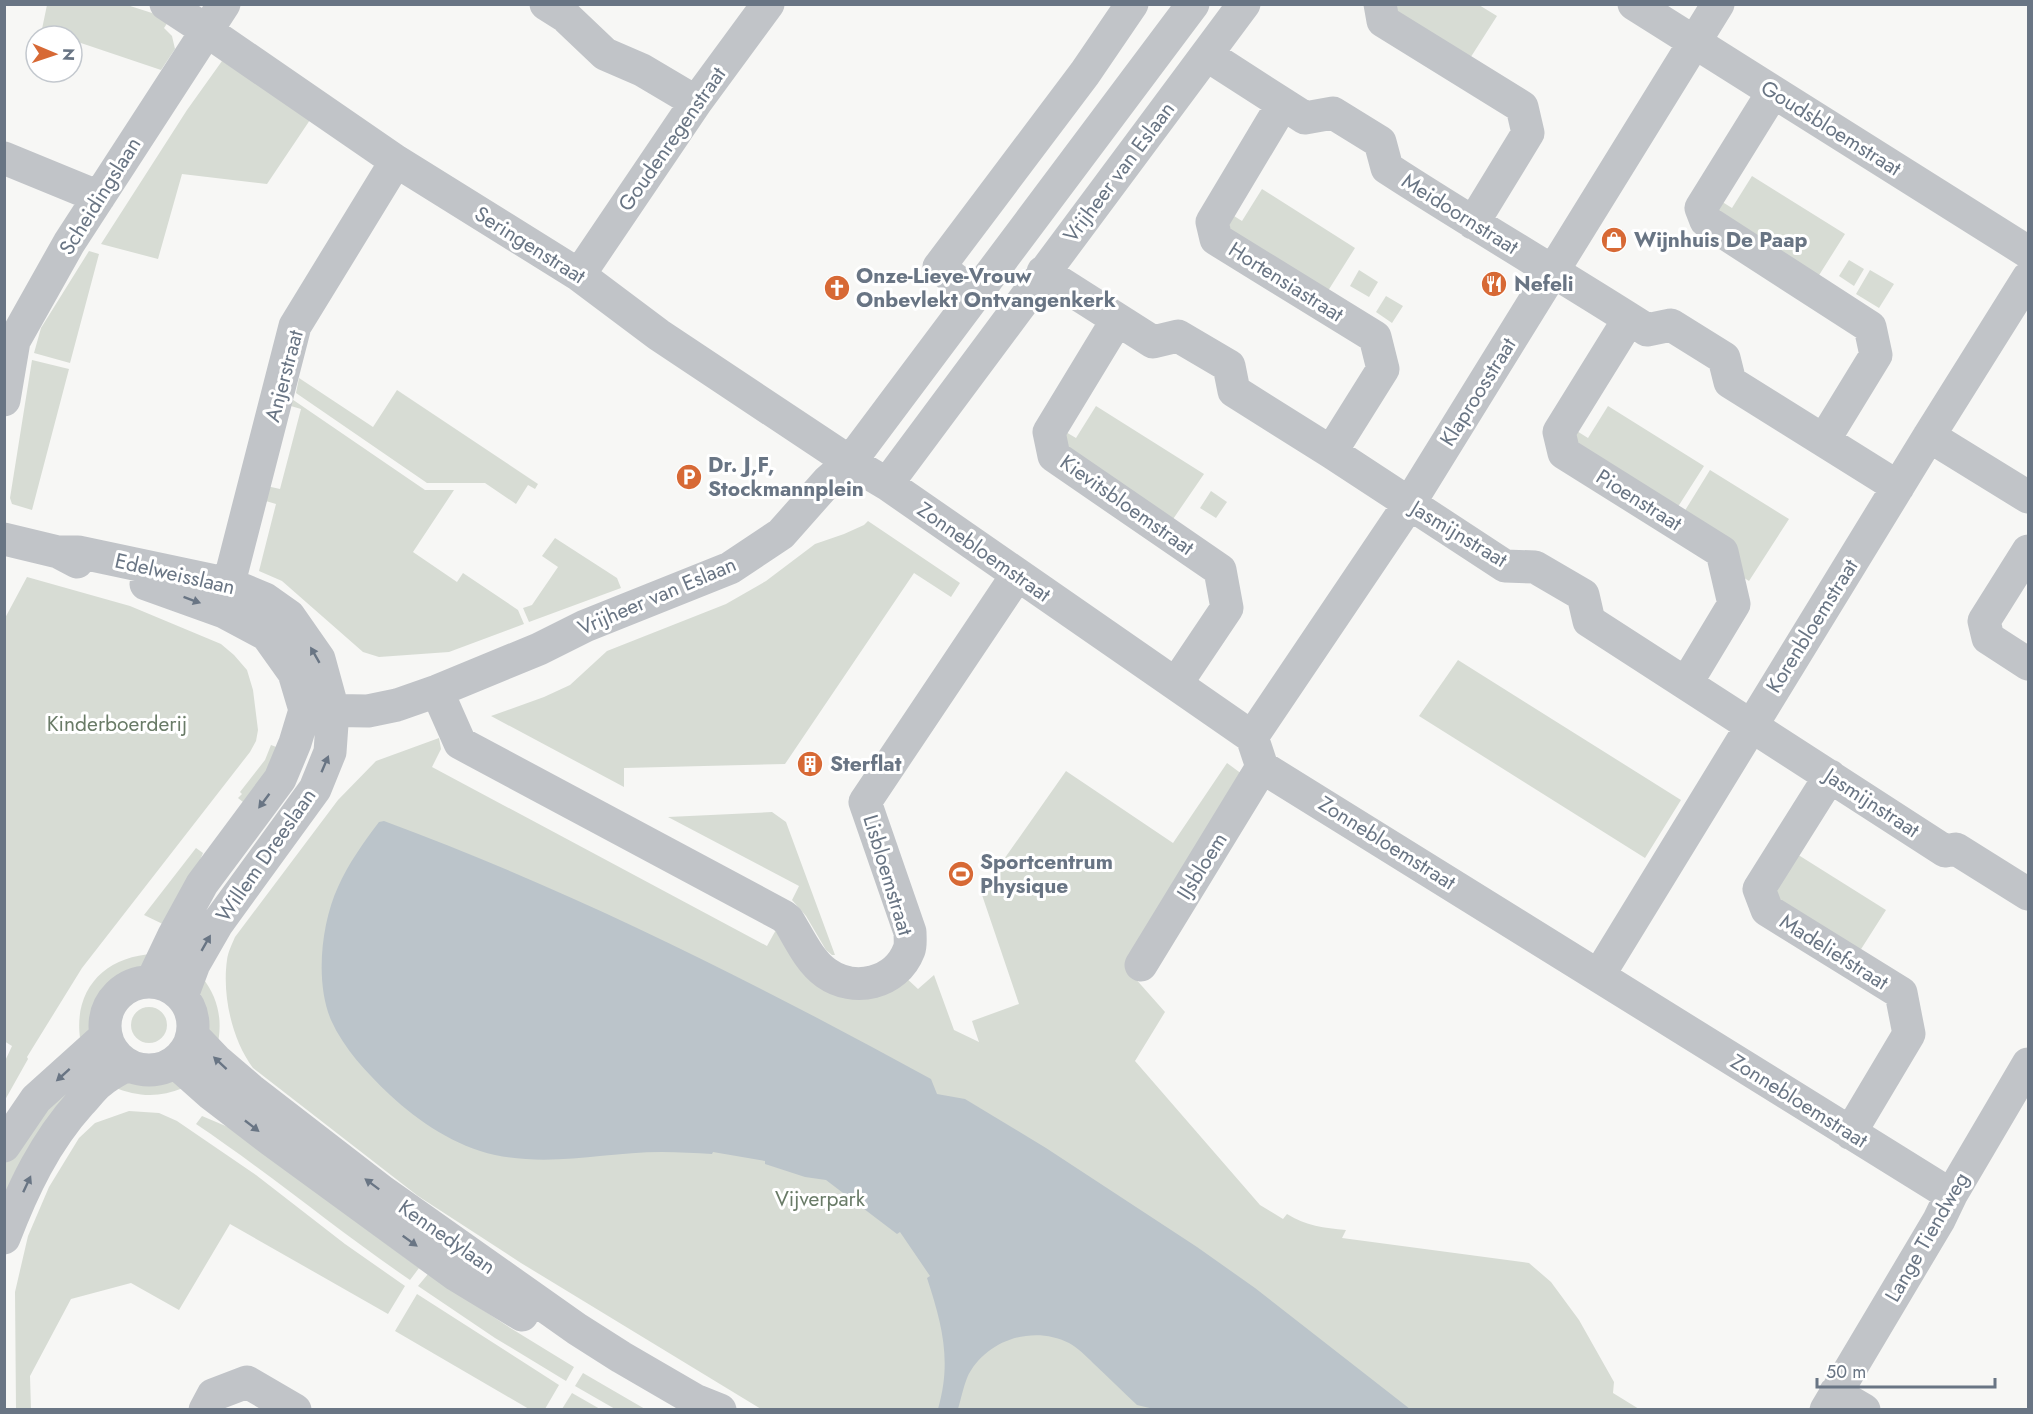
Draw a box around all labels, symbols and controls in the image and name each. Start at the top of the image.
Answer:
north arrow [24,24,84,84]
text: N [57,48,80,61]
street label: Goudenregenstraat [611,61,733,217]
street label: Goudsbloemstraat [1755,73,1907,183]
street label: Vrijheer van Eslaan [1056,95,1182,249]
street label: Scheidingslaan [52,131,148,261]
street label: Meidoornstraat [1396,166,1524,262]
street label: Seringenstraat [469,199,591,291]
shop icon: Wijnhuis De Paap [1599,225,1629,255]
place label: Wijnhuis De Paap [1634,225,1807,255]
street label: Hortensiastraat [1223,235,1349,329]
place label: Onze-Lieve-Vrouw Onbevlekt Ontvangenkerk [856,261,1116,315]
restaurant icon: Nefeli [1479,269,1509,299]
place label: Nefeli [1514,269,1573,299]
church icon: Onze-Lieve-Vrouw Onbevlekt Ontvangenkerk [822,273,852,303]
street label: Anjerstraat [257,327,311,425]
street label: Klaproosstraat [1433,332,1523,452]
street label: Kievitsbloemstraat [1054,448,1200,562]
place label: Dr. J,F, Stockmannplein [708,450,864,504]
parking icon: Dr. J,F, Stockmannplein [674,462,704,492]
street label: Pioenstraat [1590,462,1688,538]
street label: Jasmijnstraat [1403,492,1513,575]
street label: Zonnebloemstraat [911,495,1057,609]
street label: Edelweisslaan [112,546,238,602]
street label: Vrijheer van Eslaan [573,549,741,643]
street label: Korenbloemstraat [1759,553,1865,699]
one-way arrow [183,596,201,606]
one-way arrow [310,646,320,663]
park label: Kinderboerderij [47,709,187,739]
building icon: Sterflat [795,749,825,779]
place label: Sterflat [830,749,902,779]
one-way arrow [320,754,330,772]
street label: Jasmijnstraat [1816,759,1925,845]
street label: Willem Dreeslaan [209,782,323,928]
street label: Zonnebloemstraat [1313,789,1461,897]
one-way arrow [258,792,270,808]
street label: Lisbloemstraat [855,811,921,939]
street label: IJsbloem [1170,827,1234,905]
place label: Sportcentrum Physique [980,847,1113,901]
sports icon: Sportcentrum Physique [946,859,976,889]
street label: Madeliefstraat [1774,907,1894,997]
one-way arrow [201,934,211,951]
street label: Zonnebloemstraat [1725,1047,1873,1155]
one-way arrow [212,1056,227,1070]
one-way arrow [55,1068,70,1082]
one-way arrow [244,1120,260,1132]
street label: Lange Tiendweg [1878,1167,1976,1307]
one-way arrow [21,1175,31,1193]
one-way arrow [365,1179,380,1191]
park label: Vijverpark [775,1184,866,1214]
street label: Kennedylaan [392,1193,502,1281]
one-way arrow [402,1235,418,1247]
scale bar [1817,1351,1996,1389]
text: 50 m [1826,1359,1866,1385]

